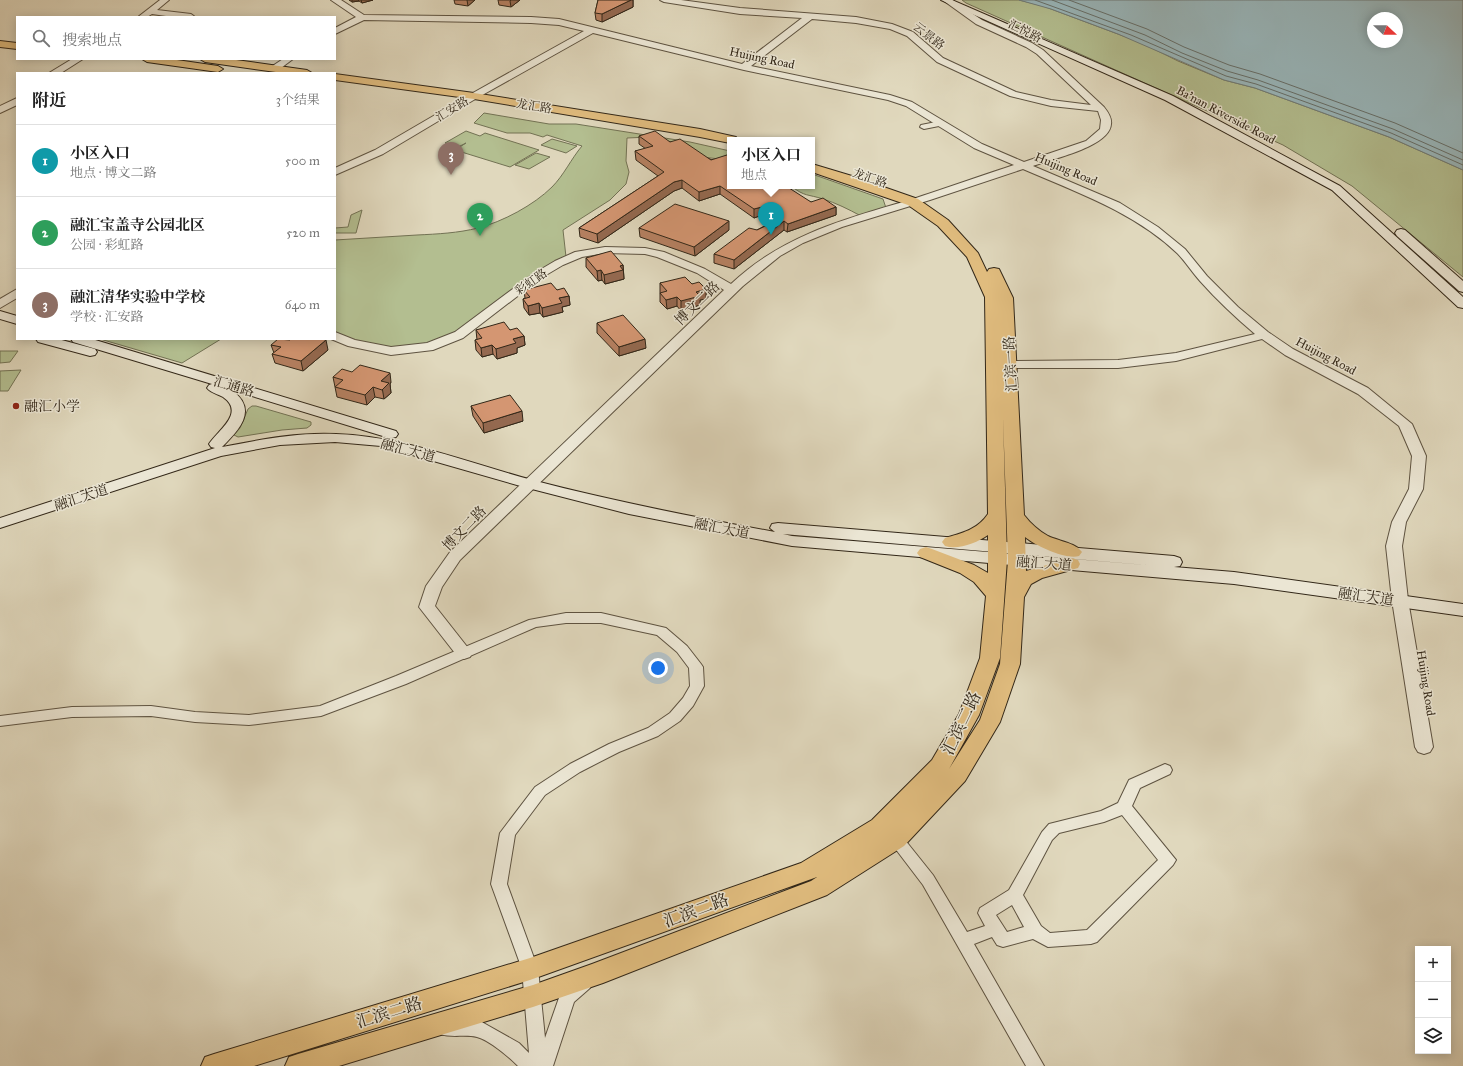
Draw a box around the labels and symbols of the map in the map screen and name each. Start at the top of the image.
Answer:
north arrow [1367,12,1403,48]
street label: 汇悦路 [1006,17,1044,45]
street label: 云景路 [911,19,947,53]
street label: Huijing Road [728,44,796,73]
street label: Ba'nan Riverside Road [1174,83,1278,147]
street label: 汇安路 [433,94,471,124]
street label: 龙汇路 [515,96,553,116]
pin: 3 [438,142,464,175]
street label: Huijing Road [1032,150,1099,189]
street label: 龙汇路 [851,166,889,190]
pin: 1 [758,202,784,235]
pin: 2 [467,203,493,236]
street label: 彩虹路 [512,266,550,298]
street label: 博文二路 [671,278,723,329]
street label: Huijing Road [1293,334,1359,379]
street label: 汇滨一路 [1001,336,1020,392]
street label: 汇通路 [211,372,256,401]
place label: 融汇小学 [24,398,80,415]
marker: 融汇小学 [11,401,21,411]
street label: 融汇大道 [379,435,437,466]
street label: 融汇大道 [52,481,110,514]
street label: 博文二路 [439,502,490,554]
street label: 融汇大道 [693,515,751,542]
street label: 融汇大道 [1015,553,1072,574]
street label: 融汇大道 [1337,584,1395,609]
street label: Huijing Road [1413,649,1438,717]
your location [648,658,668,678]
street label: 汇滨二路 [937,688,986,758]
street label: 汇滨二路 [661,889,732,932]
street label: 汇滨二路 [354,992,425,1032]

